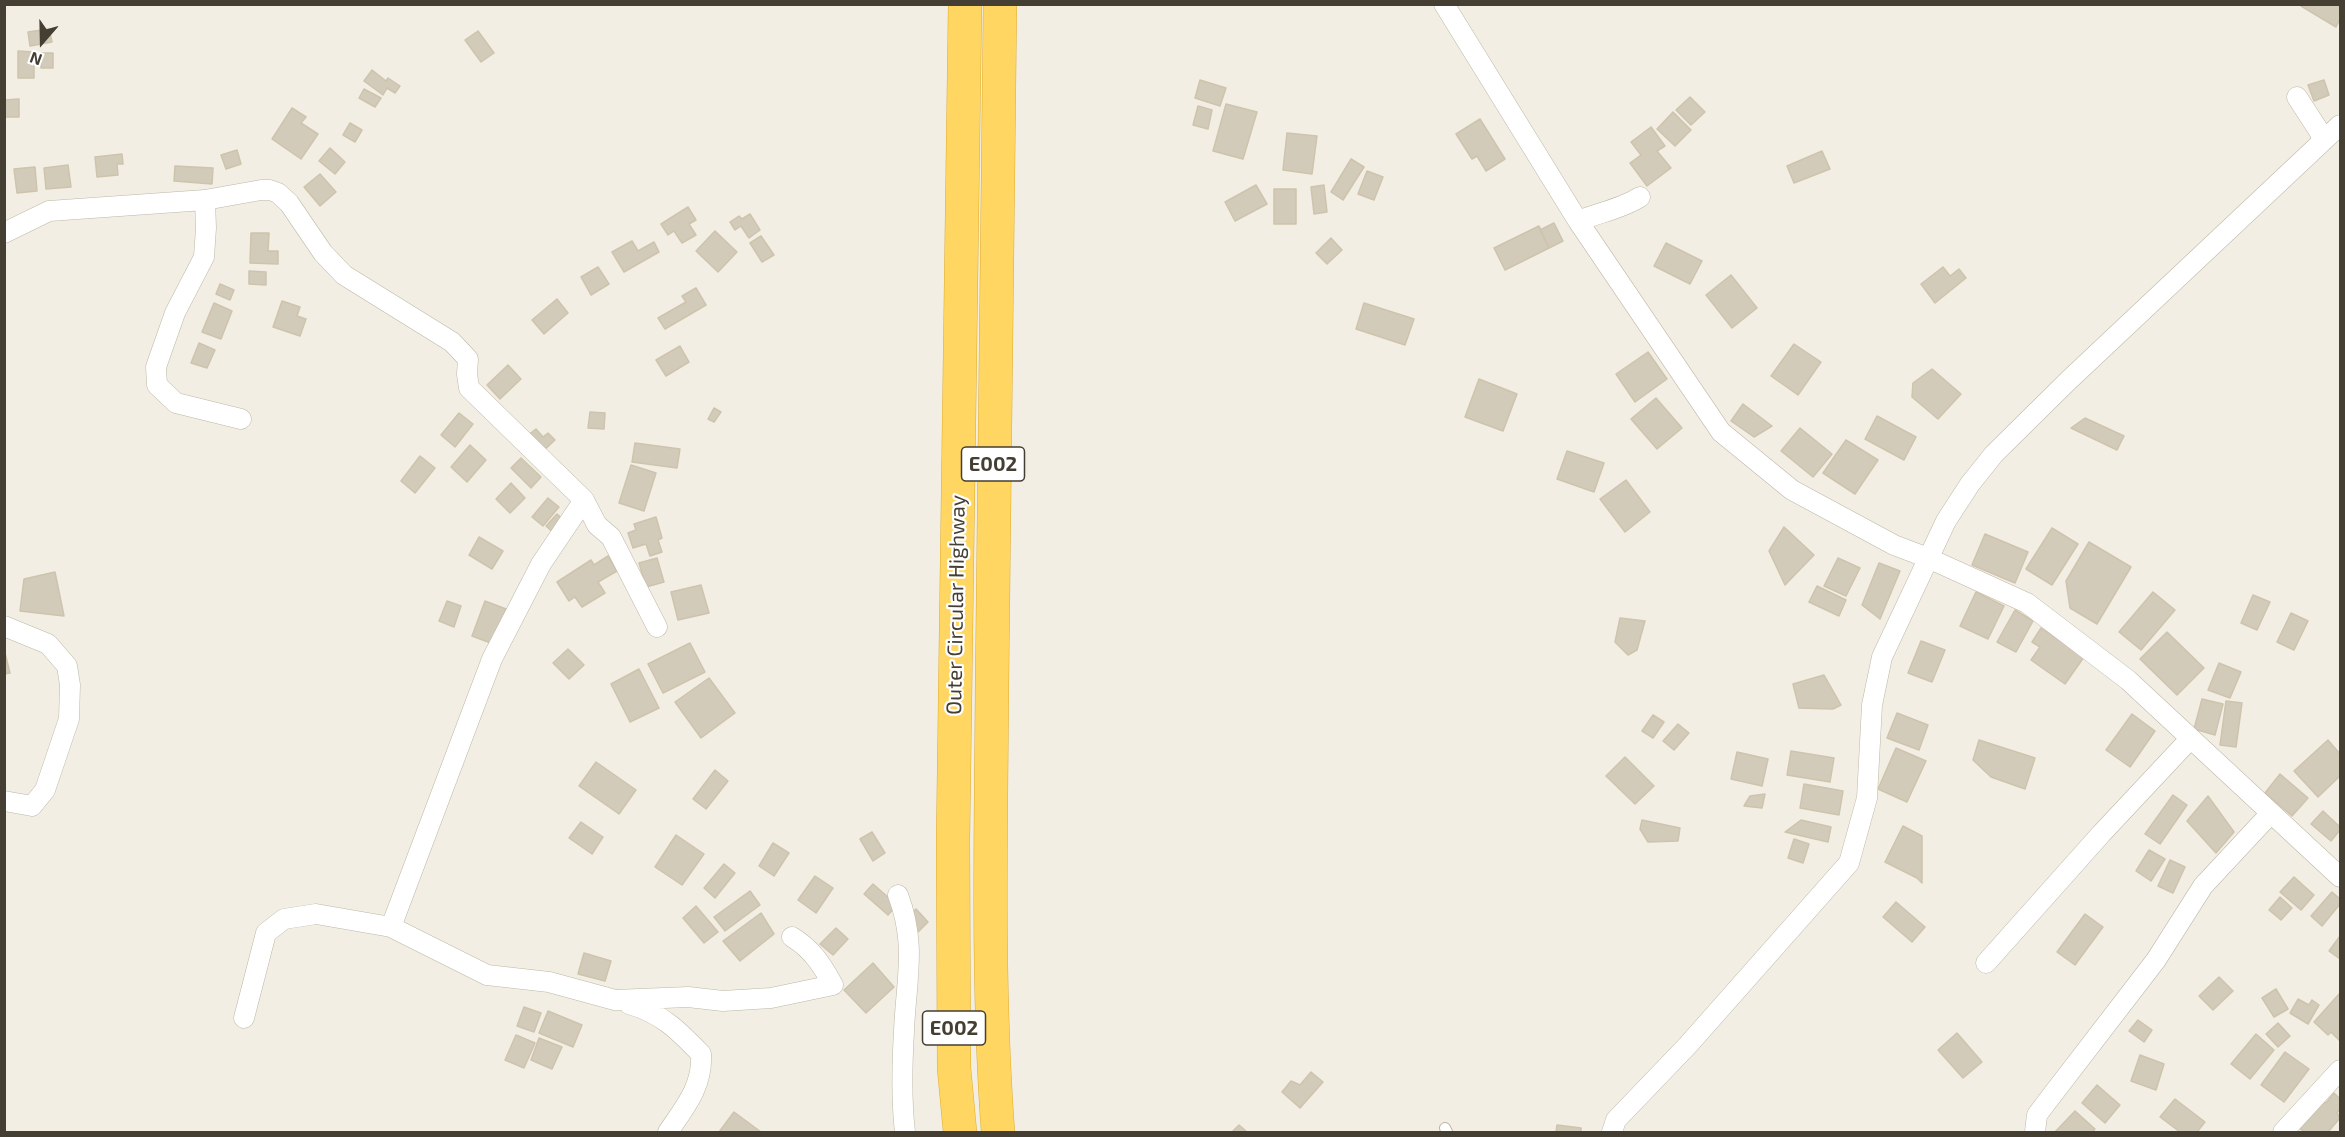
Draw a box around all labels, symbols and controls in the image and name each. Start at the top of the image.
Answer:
north arrow [12,12,72,72]
text: N [27,48,44,70]
road number: E002 [962,447,1024,481]
street label: Outer Circular Highway [941,495,971,715]
road number: E002 [922,1011,986,1045]

